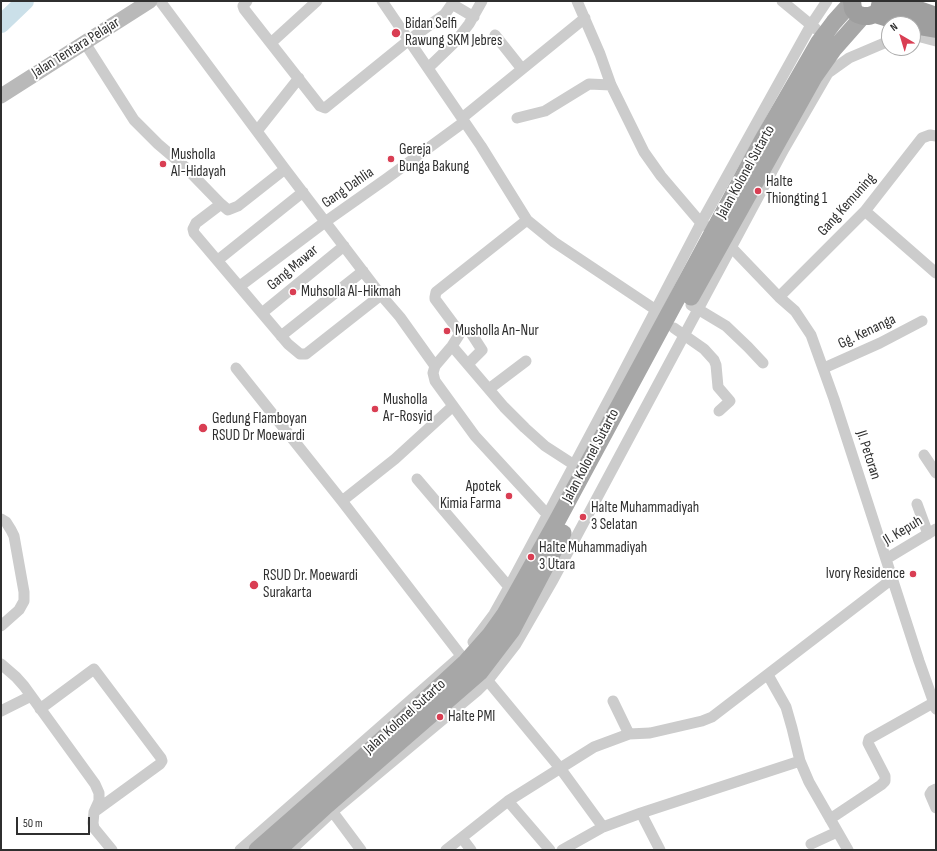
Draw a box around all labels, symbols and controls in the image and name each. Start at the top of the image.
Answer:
street label: Jalan Tentara Pelajar [29,14,123,82]
place label: Bidan Selfi Rawung SKM Jebres [405,15,502,50]
north arrow [881,16,921,56]
text: N [888,20,900,34]
marker: Bidan Selfi Rawung SKM Jebres [390,27,402,39]
street label: Jalan Kolonel Sutarto [713,122,779,222]
place label: Gereja Bunga Bakung [399,141,469,176]
place label: Musholla Al-Hidayah [171,146,226,181]
marker: Gereja Bunga Bakung [386,154,396,164]
marker: Musholla Al-Hidayah [158,159,168,169]
street label: Gang Dahlia [319,164,377,212]
street label: Gang Kemuning [814,170,880,240]
place label: Halte Thiongting 1 [766,173,827,208]
marker: Halte Thiongting 1 [753,186,763,196]
street label: Gang Mawar [264,242,322,294]
place label: Muhsolla Al-Hikmah [301,283,401,301]
marker: Muhsolla Al-Hikmah [288,287,298,297]
street label: Gg. Kenanga [835,311,899,353]
place label: Musholla An-Nur [455,322,539,340]
marker: Musholla An-Nur [442,326,452,336]
place label: Musholla Ar-Rosyid [383,391,433,426]
marker: Musholla Ar-Rosyid [370,404,380,414]
street label: Jalan Kolonel Sutarto [559,406,623,506]
place label: Gedung Flamboyan RSUD Dr Moewardi [212,410,307,445]
marker: Gedung Flamboyan RSUD Dr Moewardi [197,422,209,434]
street label: Jl. Petoran [852,428,884,482]
place label: Apotek Kimia Farma [440,478,501,513]
marker: Apotek Kimia Farma [504,491,514,501]
place label: Halte Muhammadiyah 3 Selatan [591,499,699,534]
marker: Halte Muhammadiyah 3 Selatan [578,512,588,522]
street label: Jl. Kepuh [880,512,926,550]
place label: Halte Muhammadiyah 3 Utara [539,539,647,574]
marker: Halte Muhammadiyah 3 Utara [526,552,536,562]
place label: Ivory Residence [826,565,905,583]
place label: RSUD Dr. Moewardi Surakarta [263,567,358,602]
marker: Ivory Residence [908,569,918,579]
marker: RSUD Dr. Moewardi Surakarta [248,579,260,591]
street label: Jalan Kolonel Sutarto [360,676,450,758]
place label: Halte PMI [448,708,495,726]
marker: Halte PMI [435,712,445,722]
scale bar [18,809,92,835]
text: 50 m [23,816,43,831]

